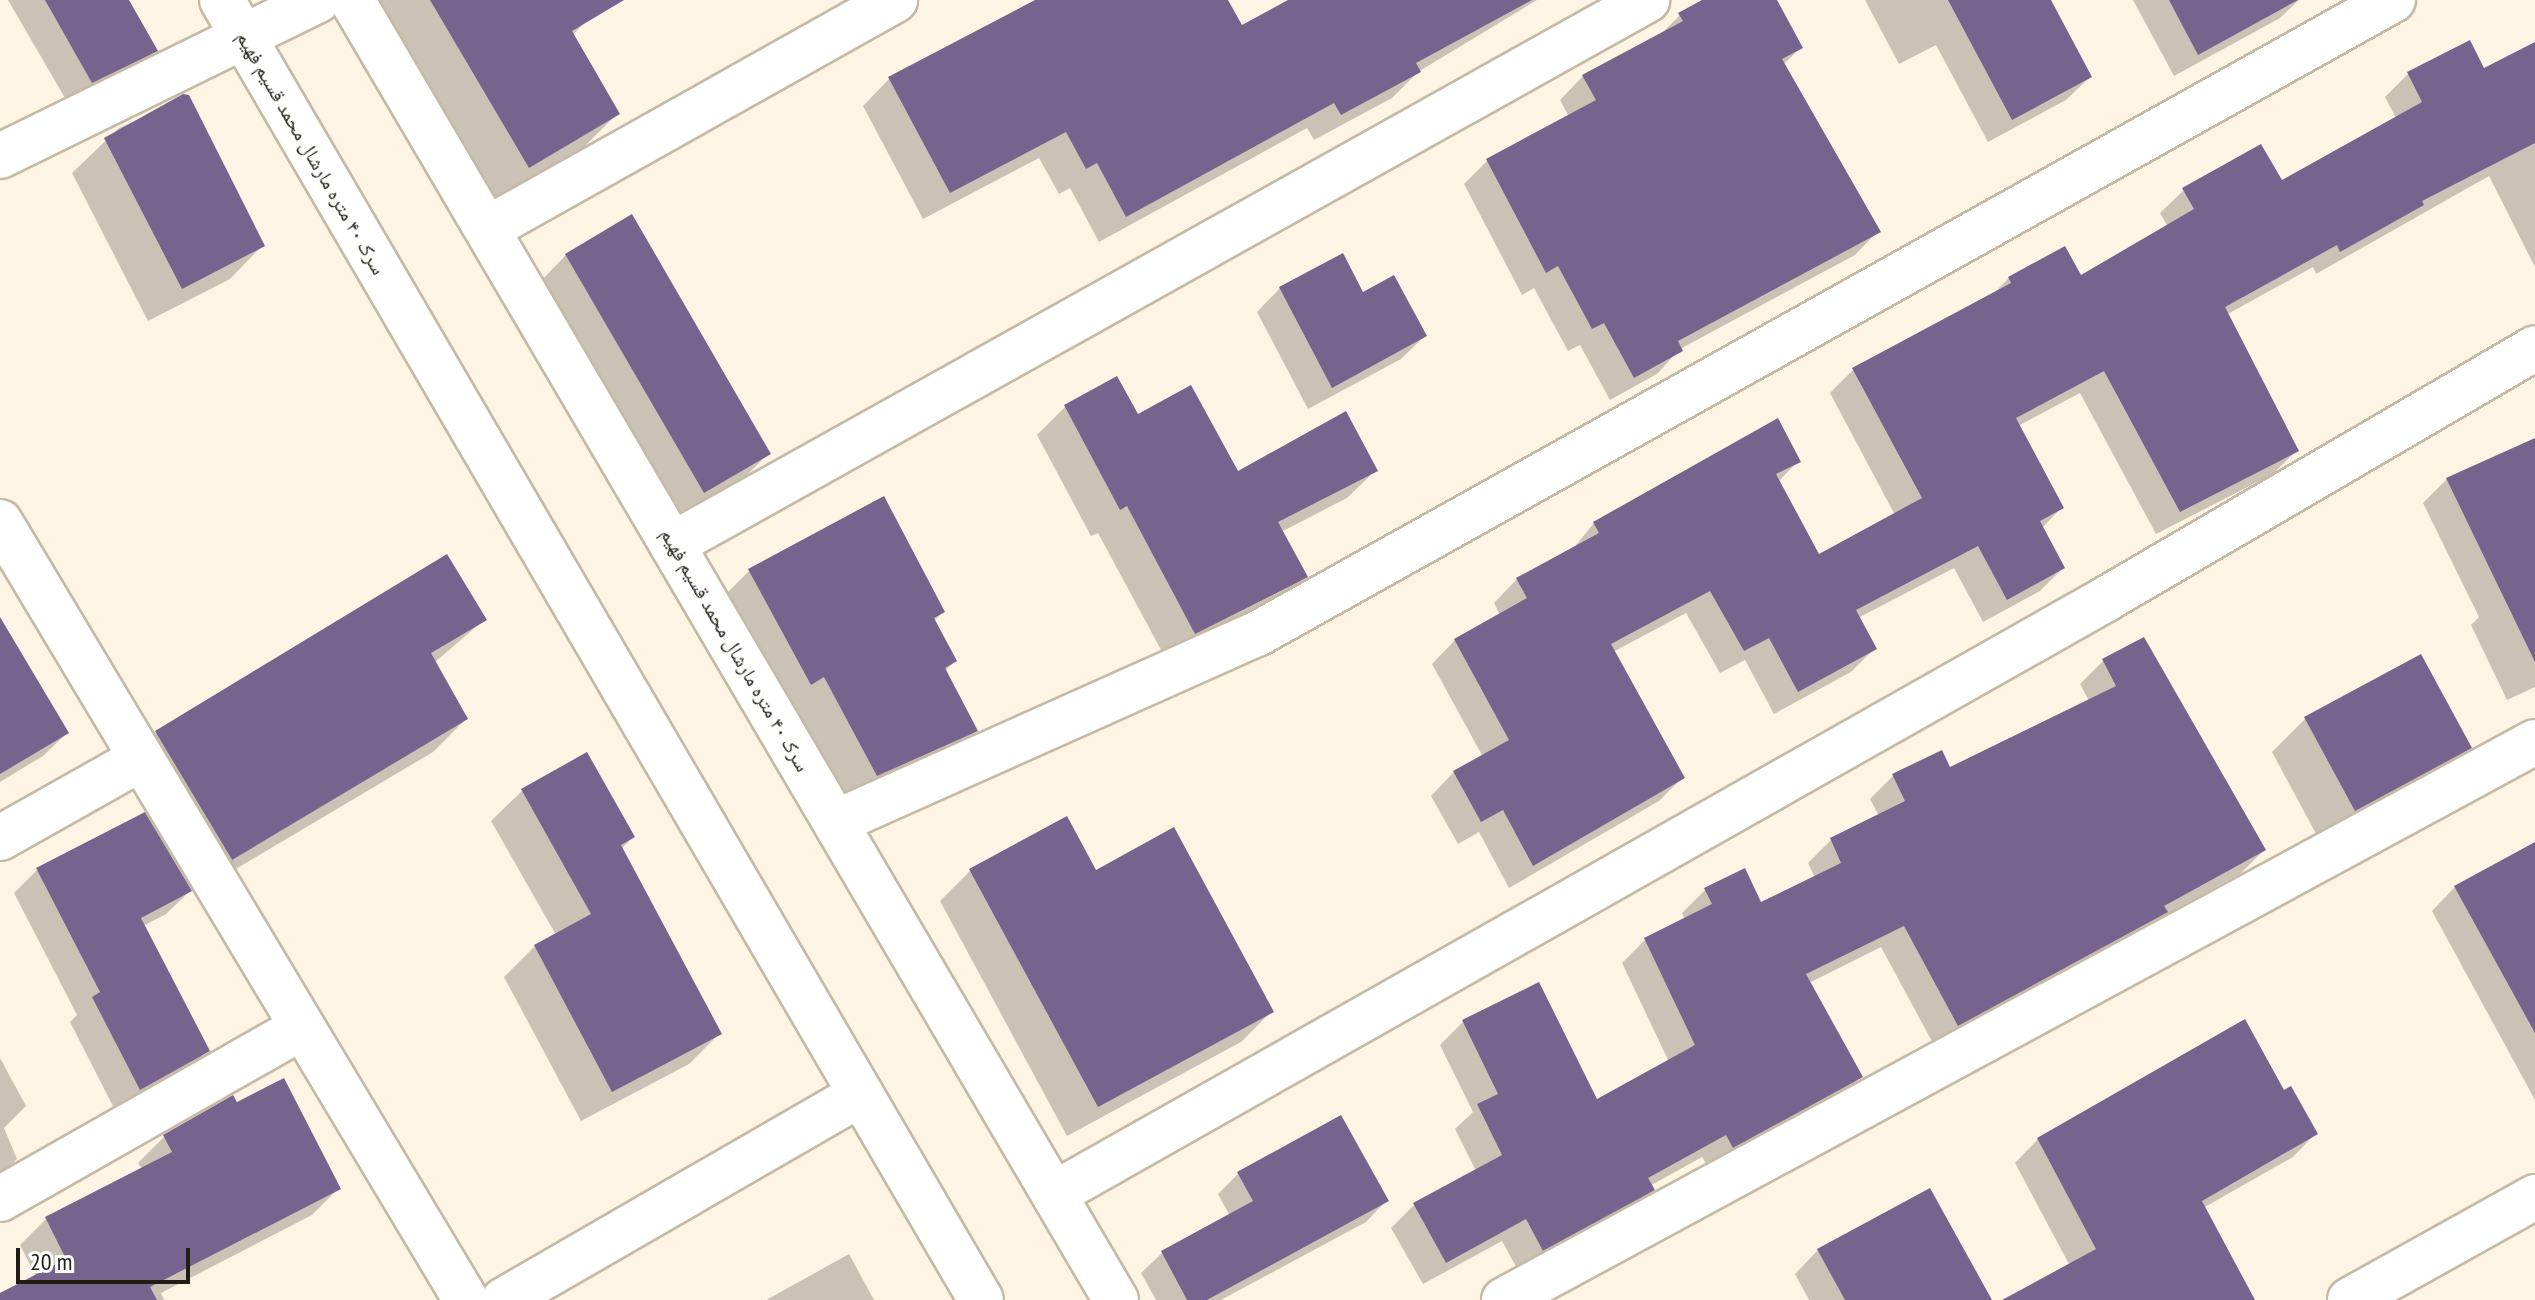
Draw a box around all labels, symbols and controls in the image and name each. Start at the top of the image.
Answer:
street label: سرک ۴۰ متره مارشال محمد قسیم فهیم [231,27,391,279]
street label: سرک ۴۰ متره مارشال محمد قسیم فهیم [655,524,815,776]
scale bar [20,1232,194,1282]
text: 20 m [30,1246,72,1277]

